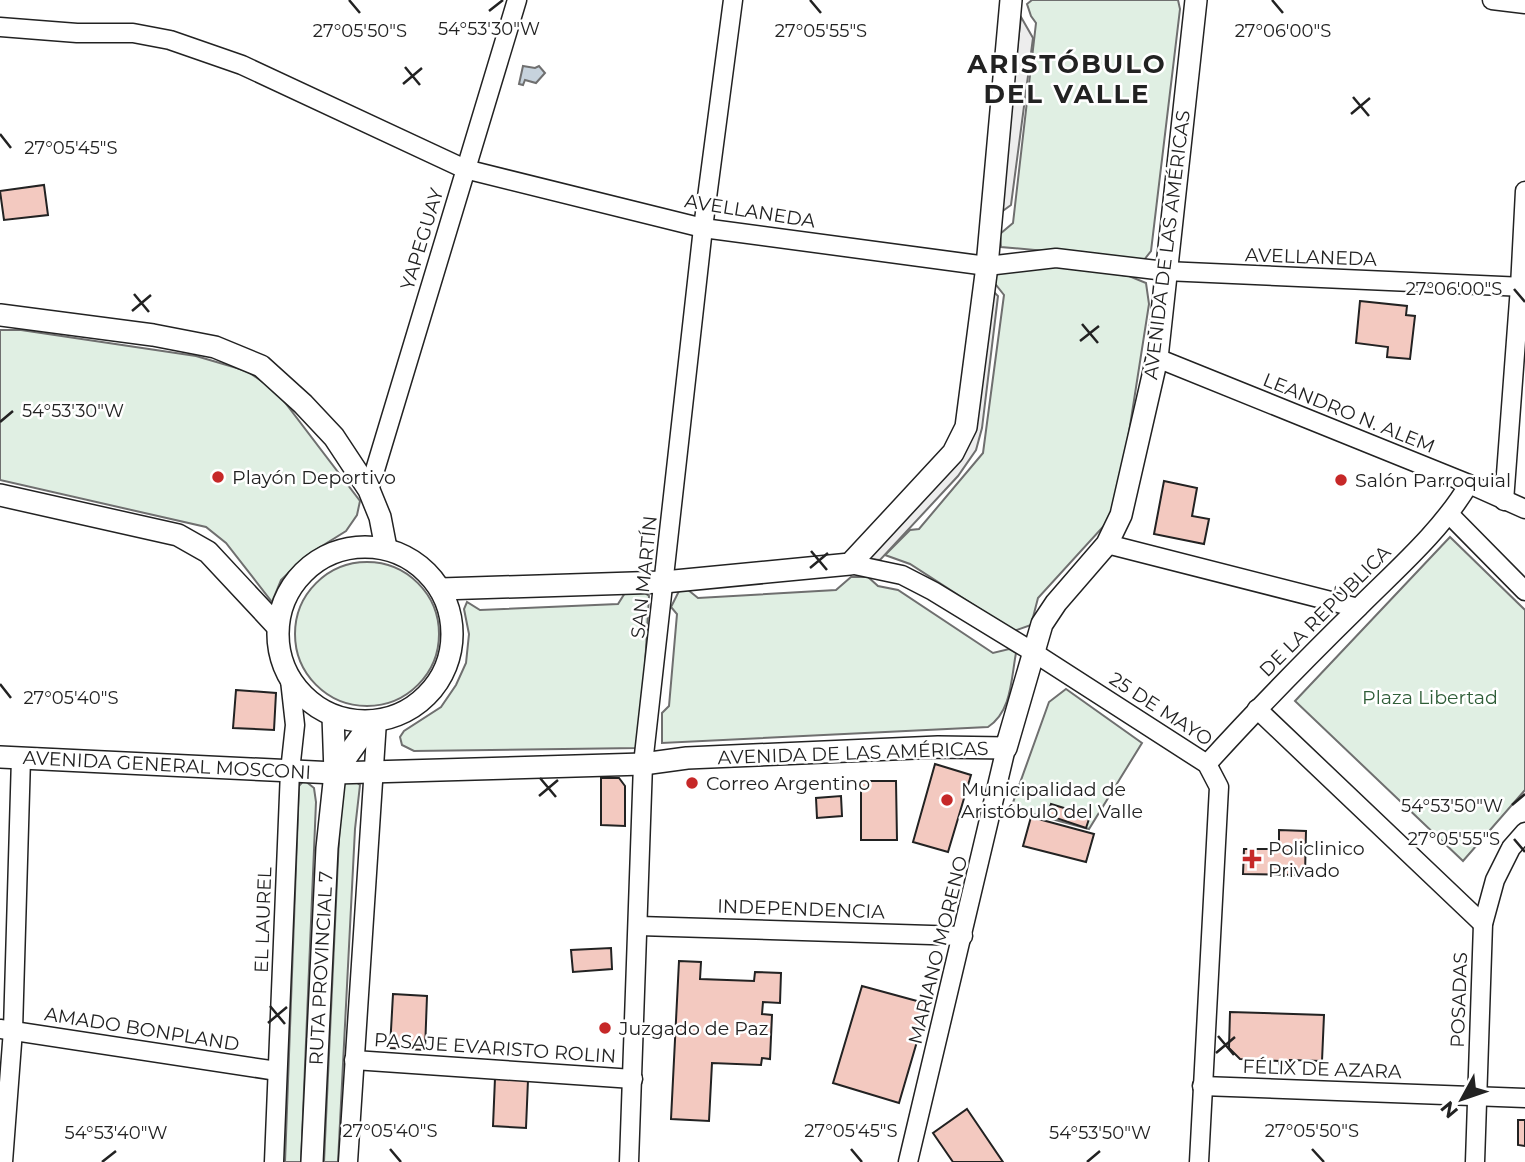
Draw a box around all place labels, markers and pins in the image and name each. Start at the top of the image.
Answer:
place label: Playón Deportivo [232,466,396,489]
marker: Playón Deportivo [210,469,226,485]
place label: Salón Parroquial [1355,469,1511,492]
marker: Salón Parroquial [1333,472,1349,488]
place label: Correo Argentino [706,772,870,795]
marker: Correo Argentino [684,775,700,791]
place label: Municipalidad de Aristóbulo del Valle [961,778,1143,823]
marker: Municipalidad de Aristóbulo del Valle [939,792,955,808]
place label: Policlinico Privado [1268,837,1365,882]
marker: Policlinico Privado [1242,849,1262,869]
place label: Juzgado de Paz [618,1017,768,1040]
marker: Juzgado de Paz [597,1020,613,1036]

